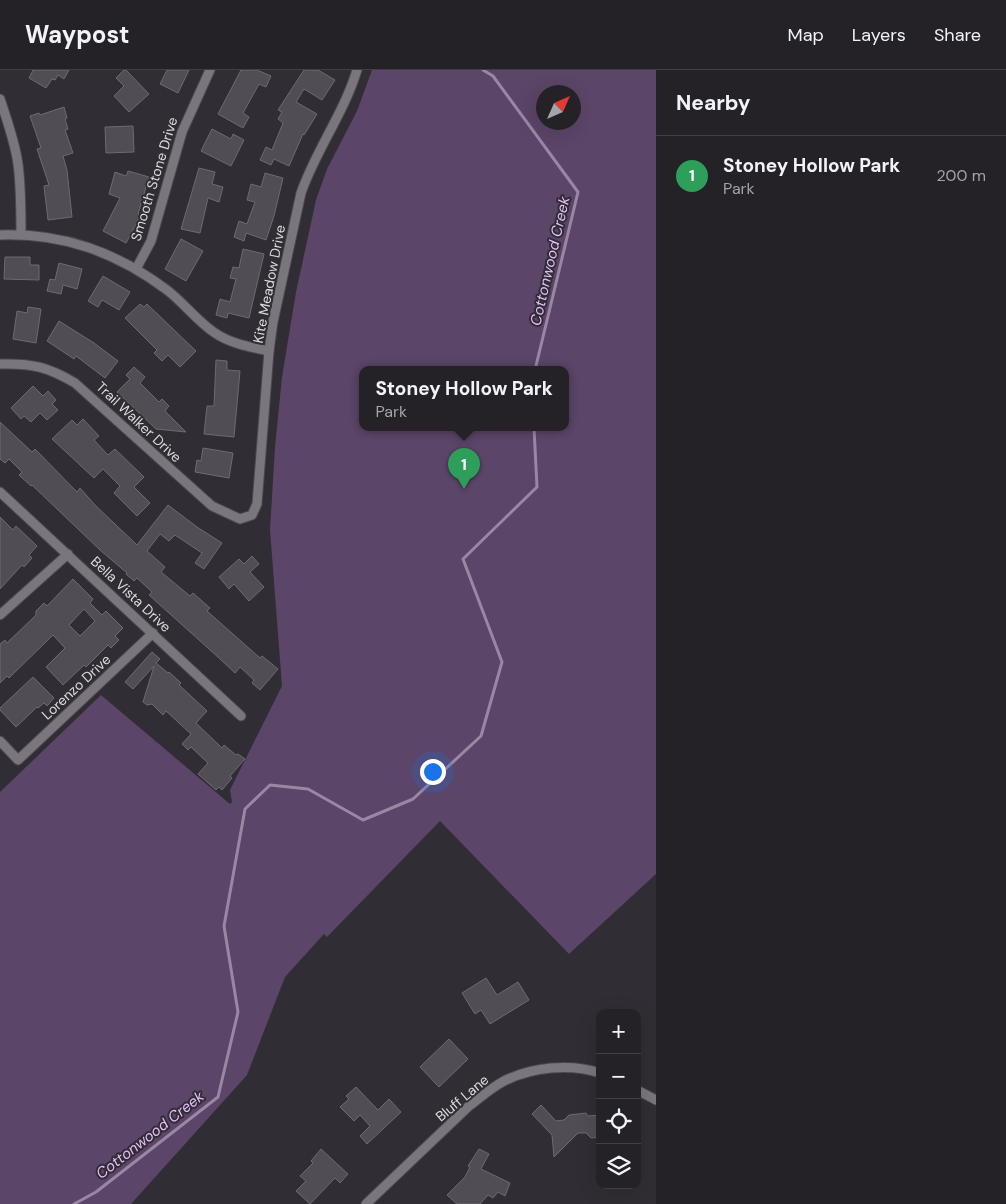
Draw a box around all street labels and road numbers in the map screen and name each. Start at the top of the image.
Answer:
street label: Smooth Stone Drive [127,115,181,243]
street label: Kite Meadow Drive [249,223,289,345]
street label: Trail Walker Drive [93,378,185,466]
street label: Bella Vista Drive [87,552,175,636]
street label: Lorenzo Drive [38,650,114,724]
street label: Bluff Lane [432,1071,492,1125]

